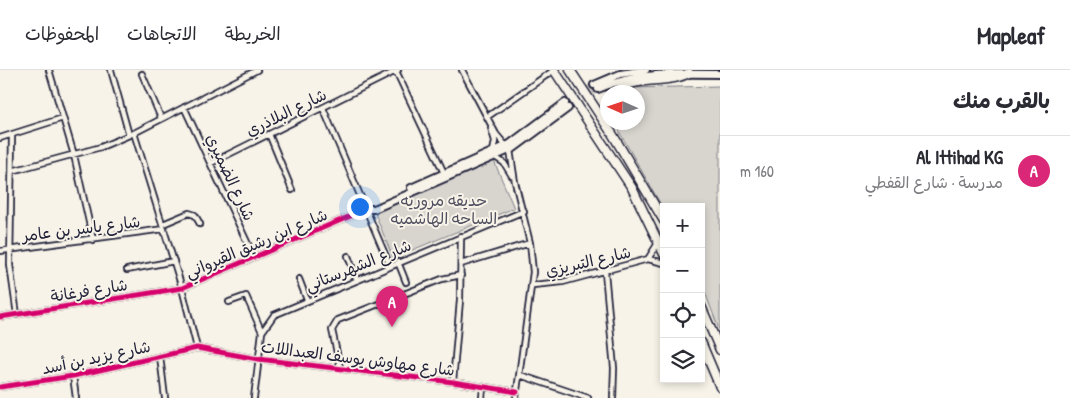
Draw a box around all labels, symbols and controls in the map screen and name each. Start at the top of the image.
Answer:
text: Mapleaf [977,19,1045,51]
text: المحفوظات [25,21,99,46]
text: الاتجاهات [127,21,197,46]
text: الخريطة [225,21,281,46]
street label: شارع البلاذري [242,83,331,142]
north arrow [600,85,645,130]
text: بالقرب منك [953,86,1050,115]
street label: شارع الضميري [200,130,261,224]
text: Al Ittihad KG [916,144,1003,170]
text: 160 m [740,160,774,182]
text: A [1030,160,1038,182]
text: مدرسة · شارع القفطي [865,171,1003,193]
park label: حديقه مروريه الساحه الهاشميه [391,189,497,229]
your location [347,194,373,220]
street label: شارع ابن رشيق القيرواني [181,203,332,287]
map controls [660,203,705,383]
button: + [660,203,705,248]
street label: شارع ياسر بن عامر [19,210,141,247]
street label: شارع الشهرستاني [302,234,416,300]
street label: شارع التبريزي [543,240,633,282]
button: − [660,248,705,293]
street label: شارع فرغانة [49,273,129,308]
pin: A [376,286,408,327]
button: locate [660,293,705,338]
street label: شارع يزيد بن أسد [40,335,153,380]
street label: شارع مهاوش يوسف العبداللات [260,335,456,382]
button: layers [660,338,705,383]

